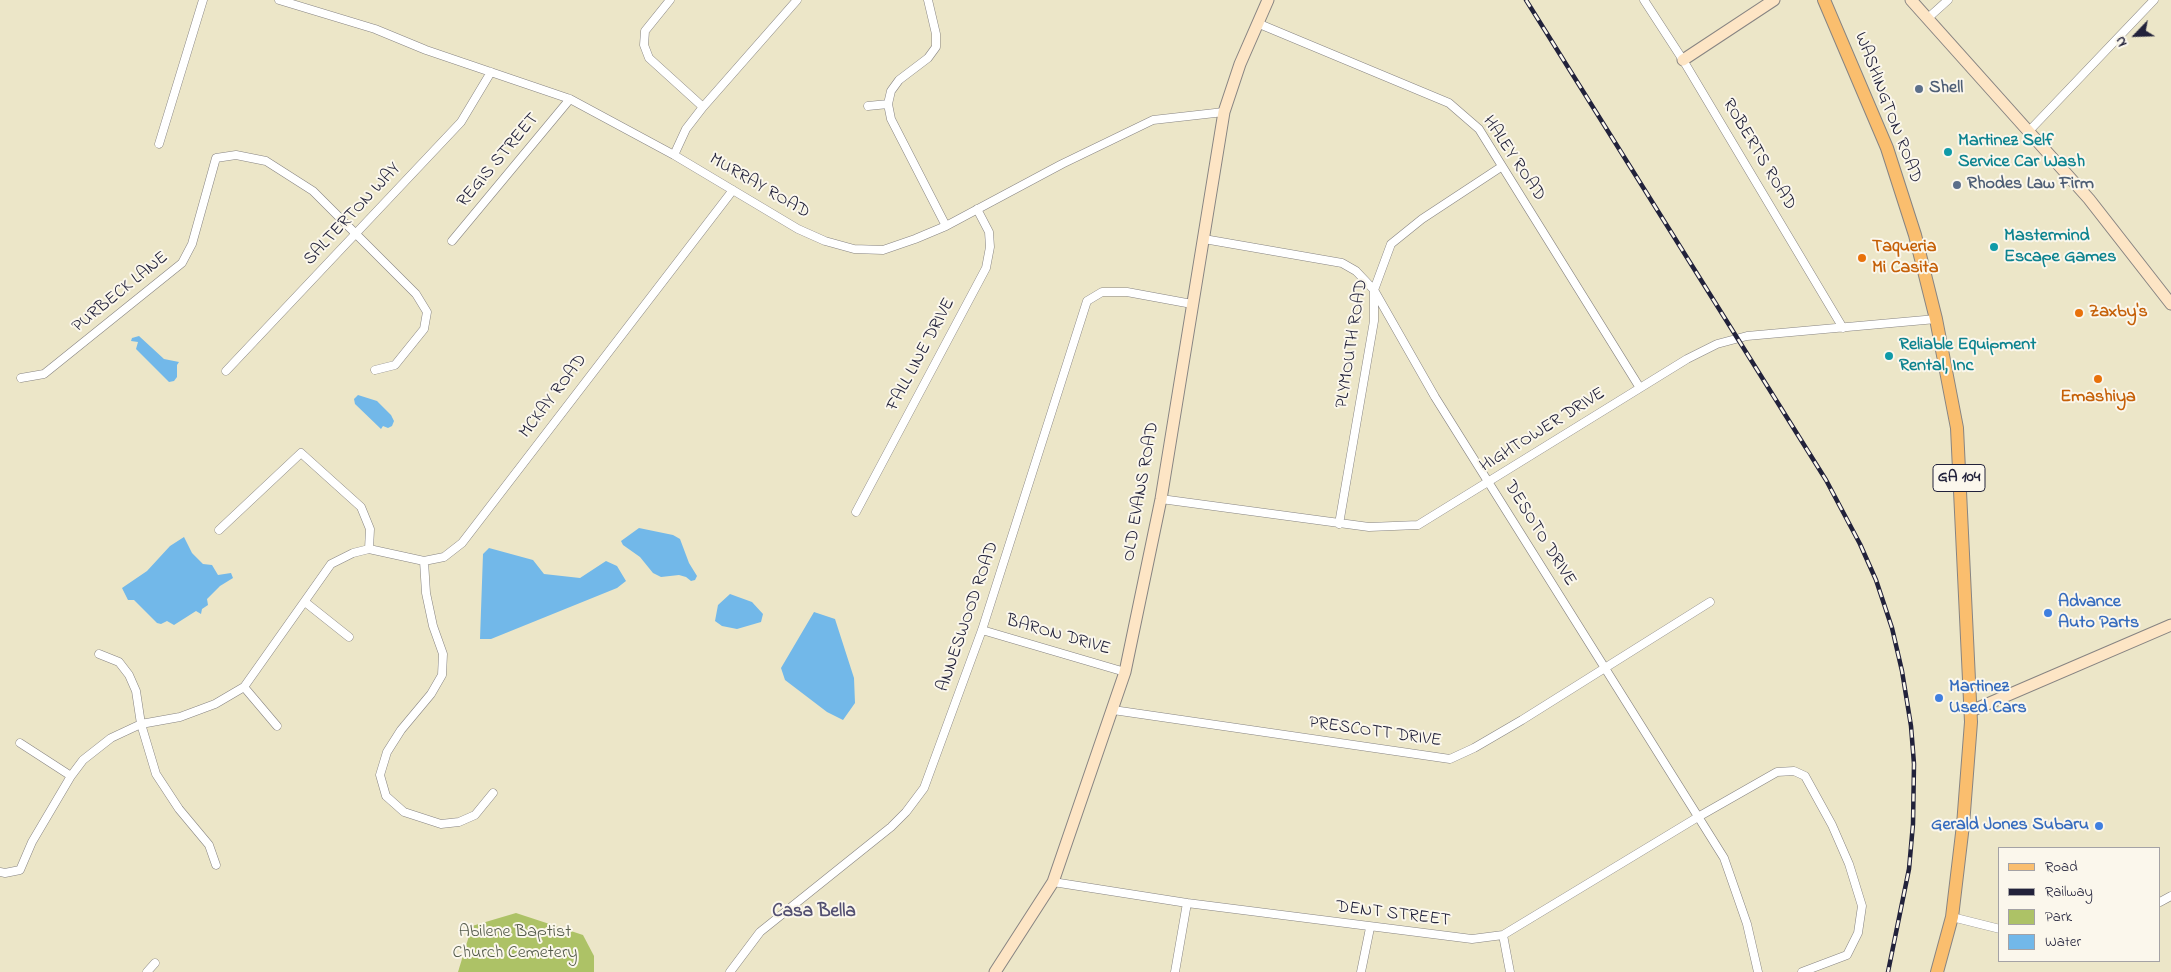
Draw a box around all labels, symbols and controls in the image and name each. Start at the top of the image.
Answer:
north arrow [2111,10,2161,60]
street label: WASHINGTON ROAD [1848,30,1926,186]
text: N [2110,33,2133,50]
place label: Shell [1929,78,1963,100]
marker: Shell [1913,83,1925,95]
street label: ROBERTS ROAD [1716,95,1800,215]
street label: REGIS STREET [453,109,545,213]
street label: HALEY ROAD [1477,112,1549,206]
place label: Martinez Self Service Car Wash [1958,131,2085,173]
marker: Martinez Self Service Car Wash [1942,146,1954,158]
street label: MURRAY ROAD [705,150,813,224]
street label: SALTERTON WAY [300,159,406,271]
place label: Rhodes Law Firm [1967,174,2094,196]
marker: Rhodes Law Firm [1951,179,1963,191]
place label: Mastermind Escape Games [2004,226,2116,268]
place label: Taqueria Mi Casita [1872,237,1938,280]
marker: Mastermind Escape Games [1988,241,2000,253]
street label: PURBECK LANE [69,248,173,338]
marker: Taqueria Mi Casita [1856,252,1868,264]
street label: PLYMOUTH ROAD [1332,278,1374,410]
street label: FALL LINE DRIVE [883,295,961,415]
place label: Zaxby's [2089,302,2148,324]
marker: Zaxby's [2073,307,2085,319]
place label: Reliable Equipment Rental, Inc [1899,335,2036,378]
marker: Reliable Equipment Rental, Inc [1883,350,1895,362]
street label: MCKAY ROAD [515,351,593,443]
marker: Emashiya [2092,373,2104,385]
street label: HIGHTOWER DRIVE [1476,384,1610,478]
place label: Emashiya [2060,387,2136,409]
street label: OLD EVANS ROAD [1119,421,1165,563]
road number: GA 104 [1933,464,1985,492]
street label: DESOTO DRIVE [1498,477,1580,591]
street label: ANNESWOOD ROAD [933,539,1005,695]
place label: Advance Auto Parts [2058,592,2139,634]
marker: Advance Auto Parts [2042,607,2054,619]
street label: BARON DRIVE [1003,611,1113,661]
place label: Martinez Used Cars [1949,677,2027,720]
marker: Martinez Used Cars [1933,692,1945,704]
street label: PRESCOTT DRIVE [1307,713,1443,753]
place label: Gerald Jones Subaru [1931,815,2089,837]
marker: Gerald Jones Subaru [2093,820,2105,832]
legend [1998,847,2161,962]
text: Road [2045,856,2078,878]
text: Railway [2045,881,2093,903]
street label: DENT STREET [1335,897,1451,933]
district label: Casa Bella [772,902,856,924]
text: Park [2045,906,2072,928]
park label: Abilene Baptist Church Cemetery [453,922,577,964]
text: Water [2045,931,2081,953]

